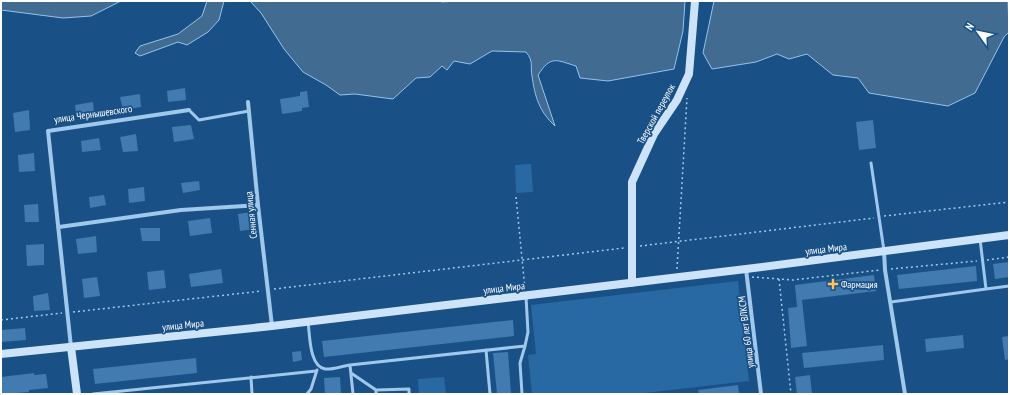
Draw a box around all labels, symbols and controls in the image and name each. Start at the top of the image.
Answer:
north arrow [958,12,998,52]
text: N [962,20,977,33]
street label: Тверской переулок [634,81,678,146]
street label: улица Чернышевского [53,102,133,126]
street label: Сенная улица [242,191,260,239]
street label: улица Мира [804,240,848,258]
place label: Фармация [841,278,878,291]
street label: улица Мира [482,279,526,297]
marker: Фармация [828,279,838,289]
street label: улица 60 лет ВЛКСМ [735,295,757,369]
street label: улица Мира [162,316,204,334]

